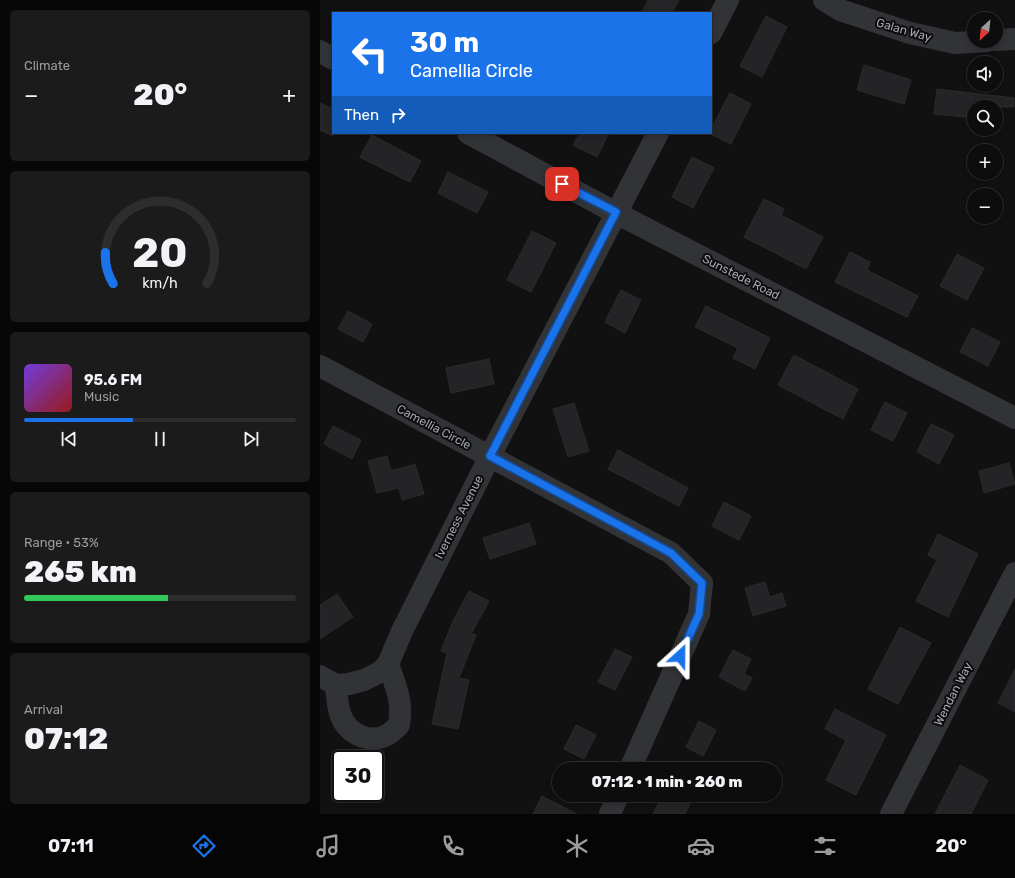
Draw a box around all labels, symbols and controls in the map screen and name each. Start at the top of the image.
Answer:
north arrow [967,12,1003,48]
map controls [967,12,1003,224]
street label: Galan Way [875,15,934,45]
text: 30 m [410,26,479,59]
icon: left [344,28,396,80]
button: sound [967,56,1003,92]
text: Climate [24,58,70,73]
text: Camellia Circle [410,60,533,82]
text: 20° [133,77,187,113]
text: − [24,82,38,109]
text: + [282,82,296,109]
button: search [967,100,1003,136]
icon: right [387,104,409,126]
text: Then [344,106,379,124]
button: + [967,144,1003,180]
pin [545,167,579,201]
icon: arrive [551,173,573,195]
button: − [967,188,1003,224]
text: 20 [132,228,188,277]
street label: Sunstede Road [700,252,782,302]
text: km/h [142,275,178,292]
text: 95.6 FM [84,371,142,389]
text: Music [84,389,119,404]
street label: Camellia Circle [395,402,474,453]
icon: previous [58,428,80,450]
icon: pause [149,428,171,450]
icon: next [240,428,262,450]
street label: Iverness Avenue [432,473,486,561]
text: Range · 53% [24,535,99,550]
text: 265 km [24,554,137,590]
position arrow [659,635,701,677]
street label: Wendan Way [931,659,975,728]
text: Arrival [24,702,63,717]
text: 07:12 [24,721,108,757]
speed limit sign: 30 [332,750,384,802]
text: 07:12 · 1 min · 260 m [592,773,742,791]
icon: directions [190,832,218,860]
icon: music [314,832,342,860]
icon: phone [439,832,467,860]
icon: climate [563,832,591,860]
icon: car [687,832,715,860]
icon: filters [811,832,839,860]
text: 07:11 [48,835,94,857]
text: 20° [935,835,967,857]

